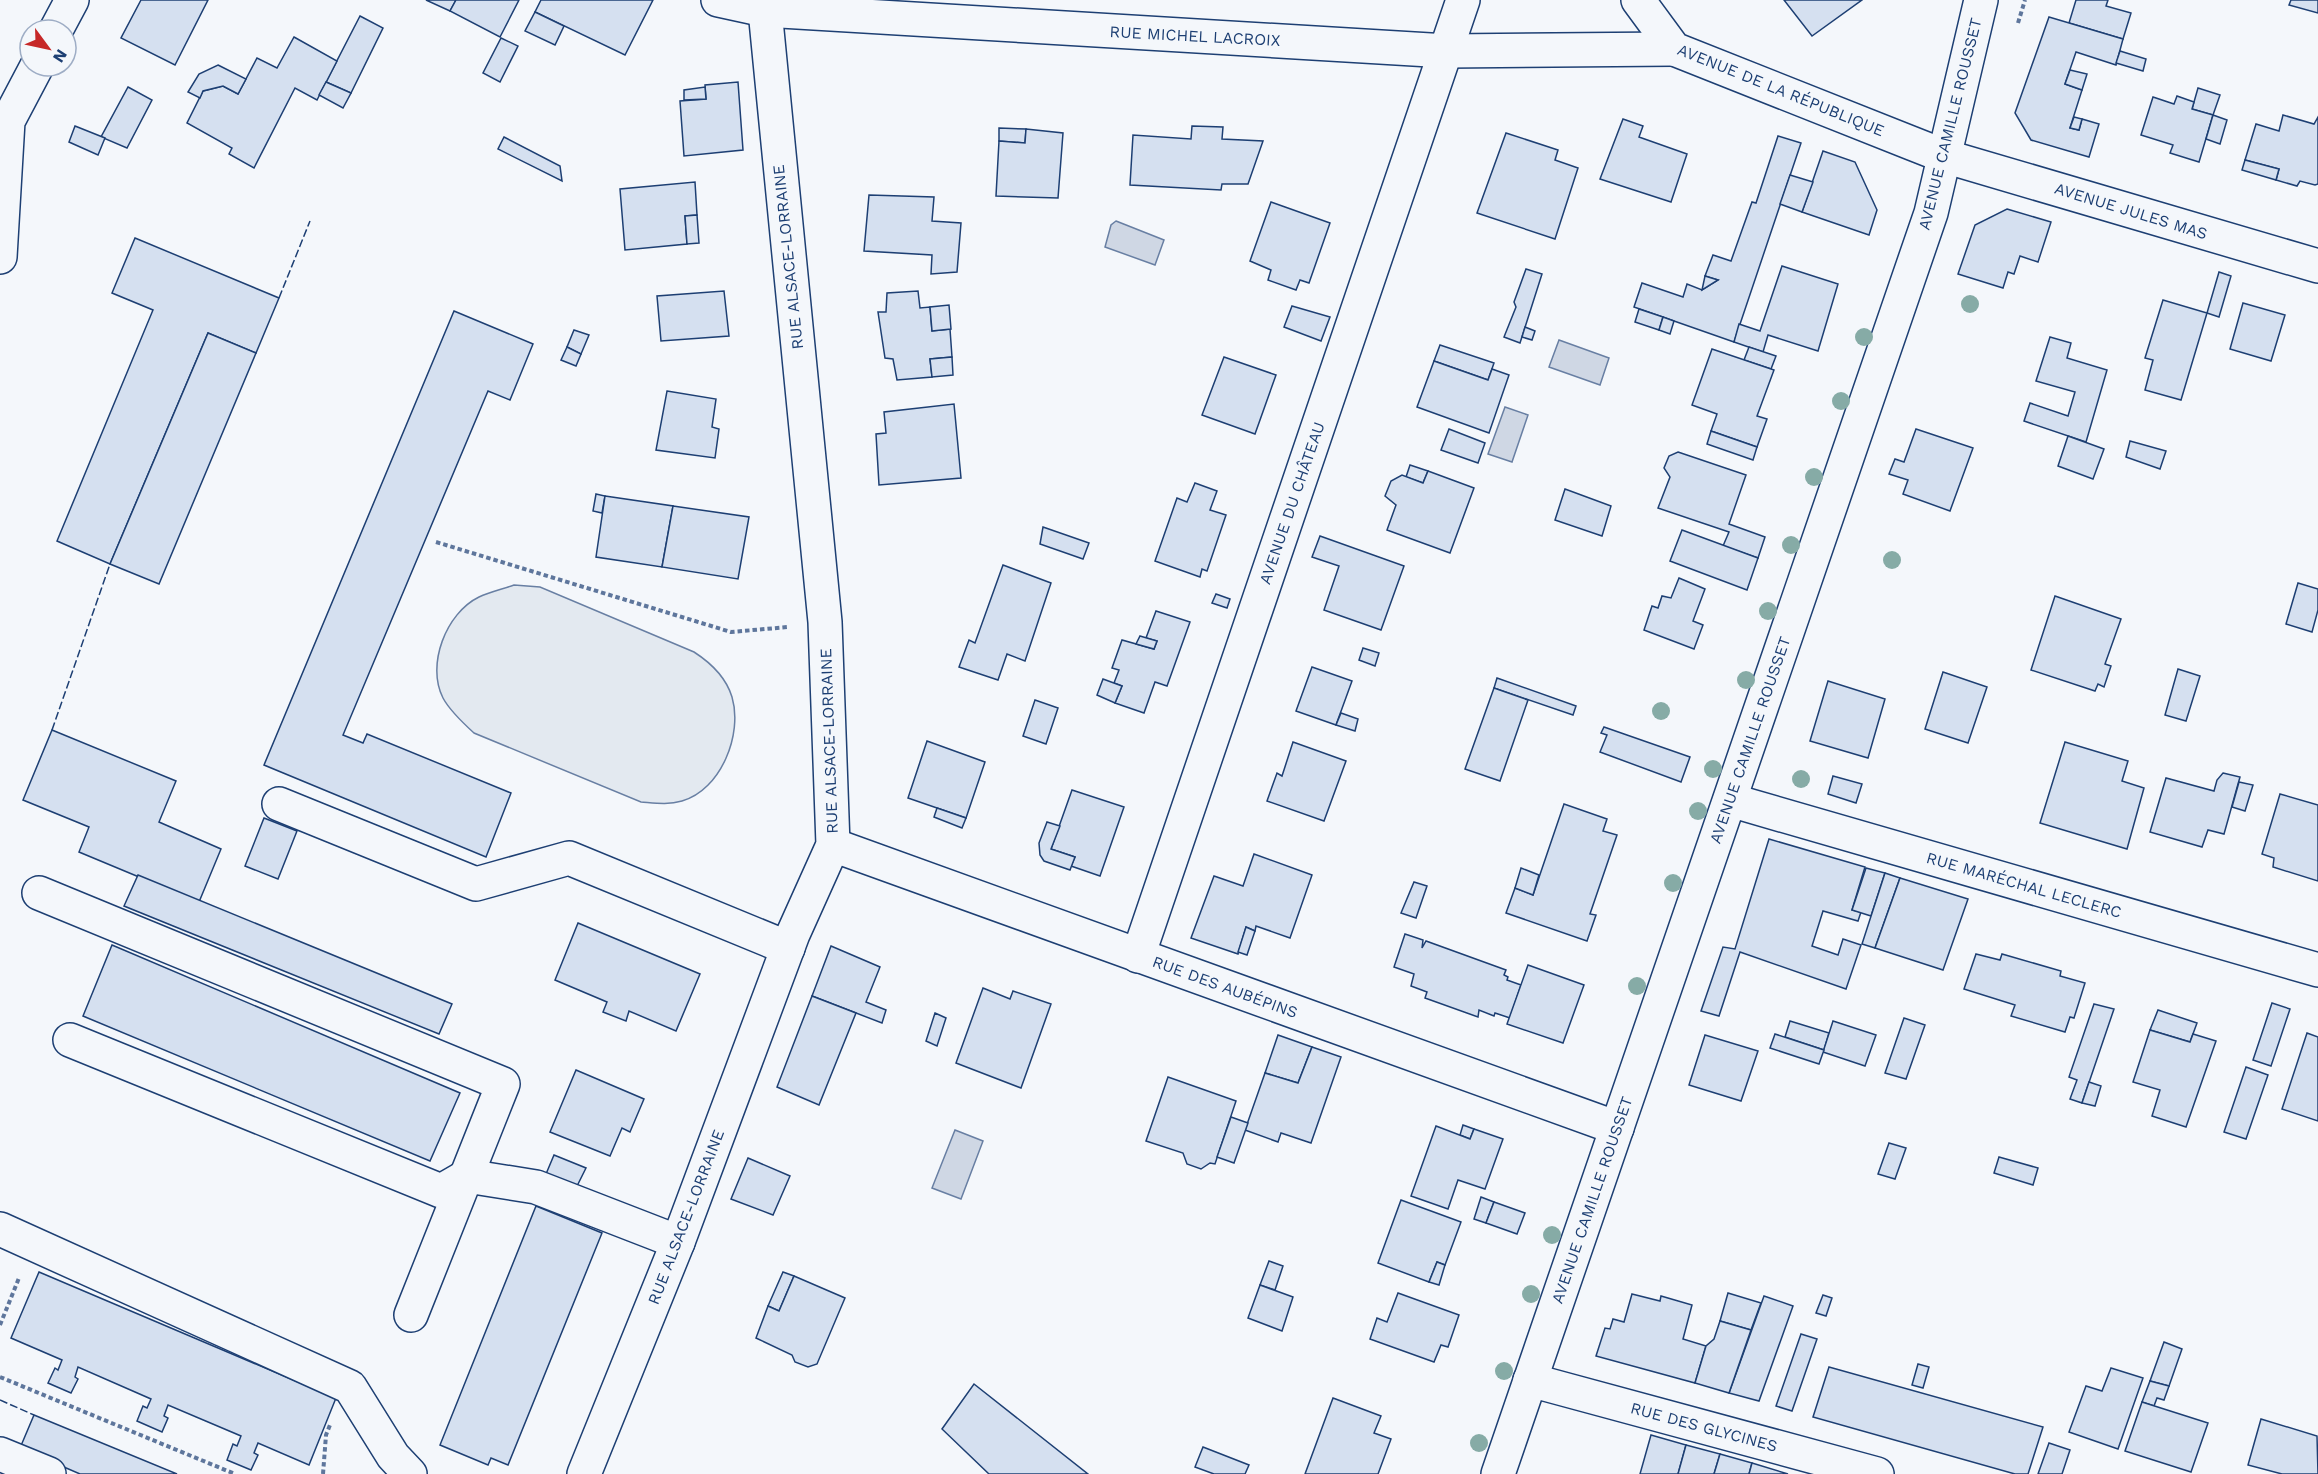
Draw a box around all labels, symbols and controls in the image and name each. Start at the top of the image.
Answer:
street label: AVENUE CAMILLE ROUSSET [1914,16,1986,232]
north arrow [18,18,78,78]
street label: RUE MICHEL LACROIX [1109,22,1281,50]
street label: AVENUE DE LA RÉPUBLIQUE [1675,40,1887,140]
text: N [49,46,71,66]
street label: RUE ALSACE-LORRAINE [769,164,807,350]
street label: AVENUE JULES MAS [2052,179,2210,243]
street label: AVENUE DU CHÂTEAU [1255,419,1329,587]
street label: AVENUE CAMILLE ROUSSET [1706,634,1795,846]
street label: RUE ALSACE-LORRAINE [816,648,842,834]
street label: RUE MARÉCHAL LECLERC [1924,848,2124,922]
street label: RUE DES AUBÉPINS [1150,952,1300,1022]
street label: AVENUE CAMILLE ROUSSET [1548,1094,1637,1306]
street label: RUE ALSACE-LORRAINE [644,1127,728,1307]
street label: RUE DES GLYCINES [1629,1398,1779,1456]

